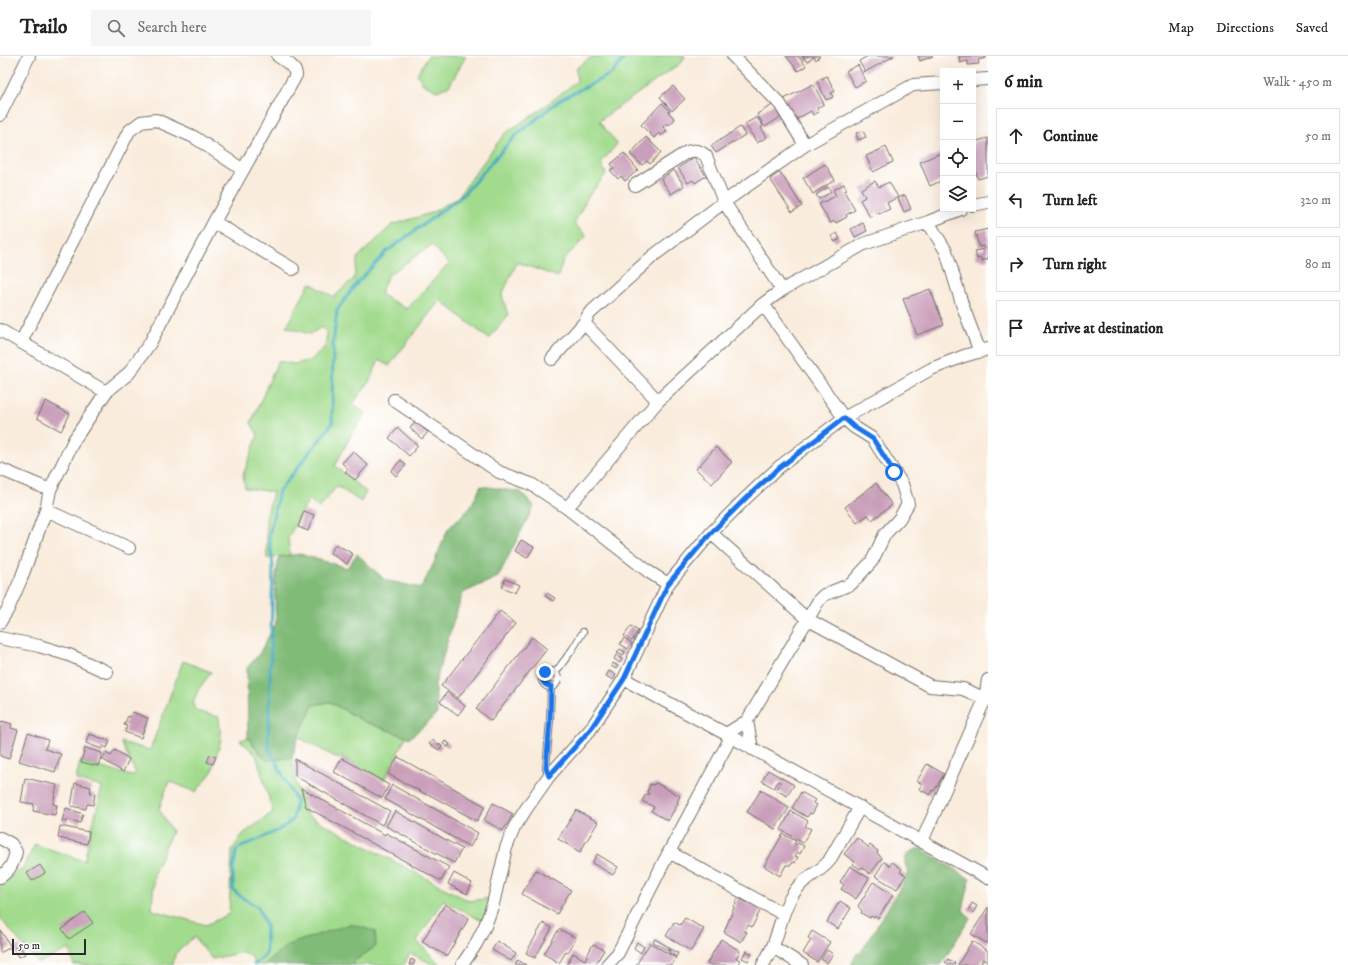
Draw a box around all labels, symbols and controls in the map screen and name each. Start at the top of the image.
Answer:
search box [91,10,371,46]
text: Trailo [20,16,67,39]
icon: search [105,17,127,39]
text: Search here [137,18,207,37]
text: Map [1168,19,1194,37]
text: Directions [1216,19,1274,37]
text: Saved [1296,19,1328,37]
map controls [940,68,976,212]
button: + [940,68,976,104]
text: 6 min [1004,71,1043,93]
text: Walk · 450 m [1263,74,1332,90]
button: − [940,104,976,140]
icon: ahead [1005,125,1027,147]
text: Continue [1043,127,1098,146]
text: 50 m [1305,128,1331,144]
button: locate [940,140,976,176]
button: layers [940,176,976,212]
icon: left [1005,189,1027,211]
text: Turn left [1043,191,1097,210]
text: 320 m [1300,192,1331,208]
icon: right [1005,253,1027,275]
text: Turn right [1043,255,1106,274]
text: 80 m [1305,256,1331,272]
icon: arrive [1005,317,1027,339]
text: Arrive at destination [1043,319,1163,338]
route start [885,463,903,481]
route end [536,663,554,681]
scale bar [12,937,86,956]
text: 50 m [18,939,40,953]

